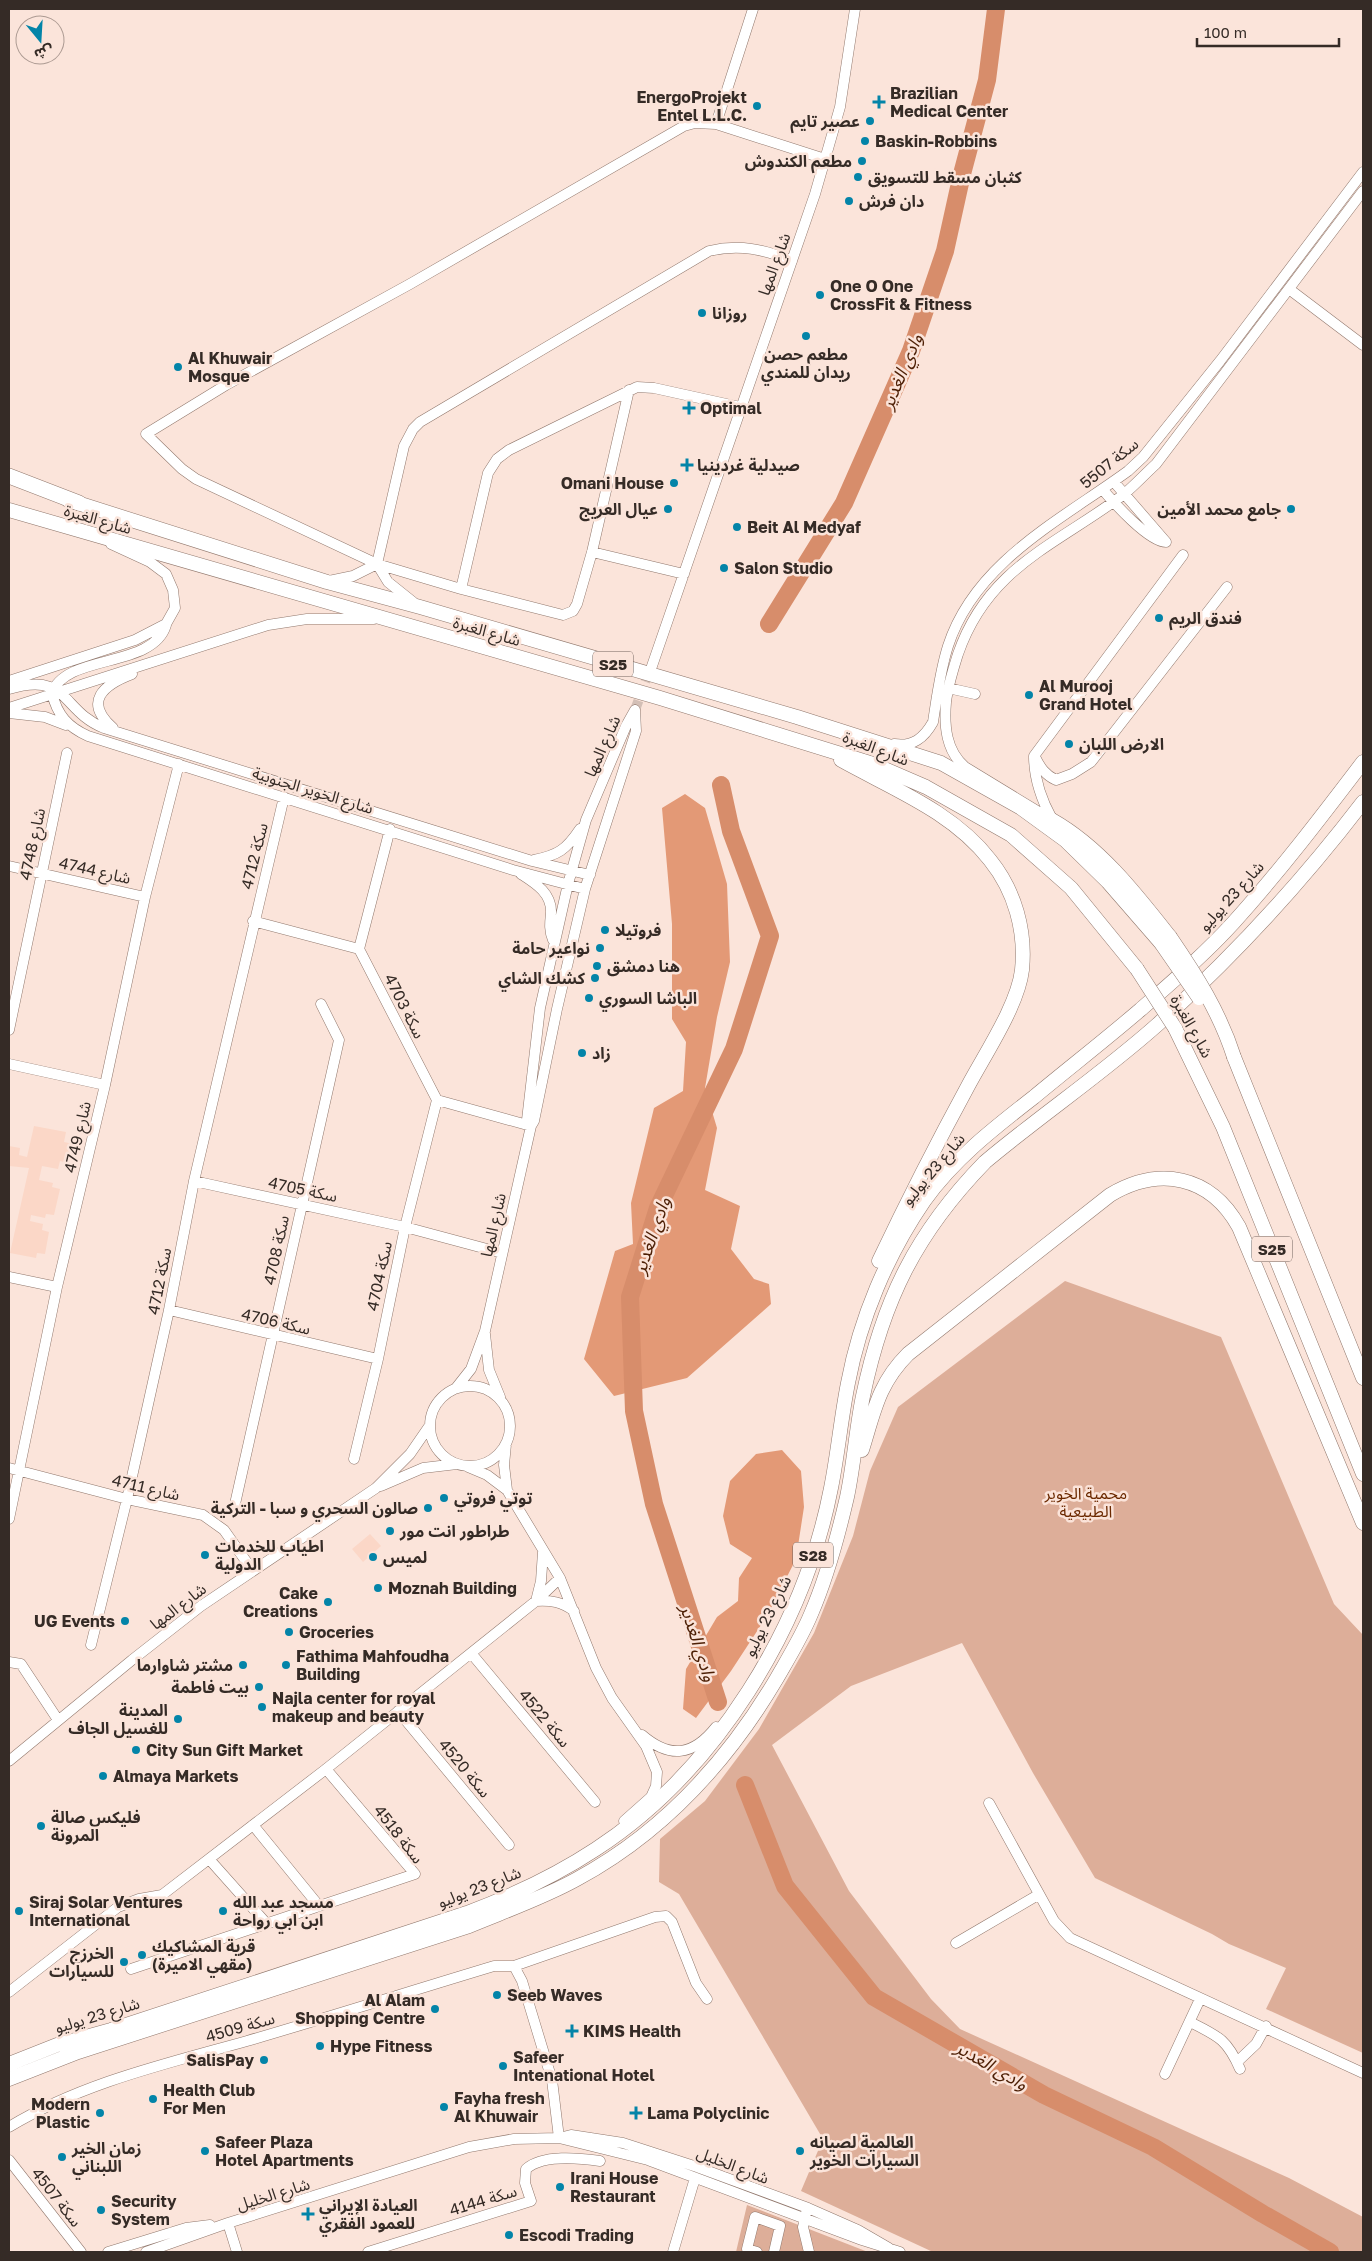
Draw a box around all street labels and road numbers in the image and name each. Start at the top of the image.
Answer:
street label: شارع المها [753,230,797,299]
street label: سكة 5507 [1076,433,1142,493]
street label: شارع الغبرة [61,500,134,541]
street label: شارع الغبرة [450,612,523,653]
road number: S25 [593,652,633,676]
street label: شارع المها [580,712,627,781]
street label: شارع الغبرة [839,726,912,773]
street label: شارع الخوير الجنوبية [249,762,376,821]
street label: 4748 شارع [15,806,52,882]
street label: سكة 4712 [236,821,272,891]
street label: 4744 شارع [57,852,133,891]
street label: شارع 23 يوليو [1194,857,1270,937]
street label: 4703 سكة [380,970,430,1042]
street label: شارع الغبرة [1164,991,1218,1063]
street label: 4749 شارع [59,1099,98,1175]
street label: شارع 23 يوليو [897,1129,971,1211]
street label: 4705 سكة [267,1172,339,1206]
street label: شارع المها [476,1191,513,1260]
street label: سكة 4708 [259,1214,293,1286]
road number: S25 [1252,1236,1292,1262]
street label: سكة 4704 [362,1240,396,1312]
street label: سكة 4712 [143,1246,175,1316]
street label: 4706 سكة [240,1303,312,1339]
street label: 4711 شارع [109,1470,182,1507]
road number: S28 [793,1542,833,1568]
street label: شارع 23 يوليو [739,1572,798,1661]
street label: شارع المها [146,1578,212,1636]
street label: سكة 4522 [515,1685,575,1751]
street label: سكة 4520 [435,1734,495,1802]
street label: سكة 4518 [370,1801,428,1867]
street label: شارع 23 يوليو [434,1862,525,1915]
street label: شارع 23 يوليو [52,1993,143,2040]
street label: سكة 4509 [203,2008,277,2046]
street label: شارع الخليل [693,2142,772,2191]
street label: سكة 4507 [28,2163,86,2231]
street label: شارع الخليل [234,2173,313,2218]
street label: سكة 4144 [447,2180,519,2220]

